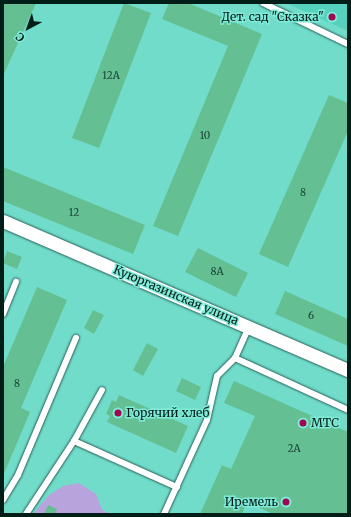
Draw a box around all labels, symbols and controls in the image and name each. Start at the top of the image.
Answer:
north arrow [8,8,48,48]
place label: Дет. сад "Сказка" [222,10,324,24]
marker: Дет. сад "Сказка" [327,12,337,22]
text: С [13,29,27,45]
house number: 12А [102,70,120,82]
house number: 10 [200,130,210,142]
house number: 8 [300,187,306,199]
house number: 12 [69,207,79,219]
street label: Куюргазинская улица [111,262,241,328]
house number: 8А [211,266,223,278]
house number: 6 [308,310,314,322]
house number: 8 [14,378,20,390]
place label: Горячий хлеб [126,406,210,420]
marker: Горячий хлеб [113,408,123,418]
place label: МТС [311,416,339,430]
marker: МТС [298,418,308,428]
house number: 2А [287,443,301,455]
place label: Иремель [225,495,278,509]
marker: Иремель [281,497,291,507]

